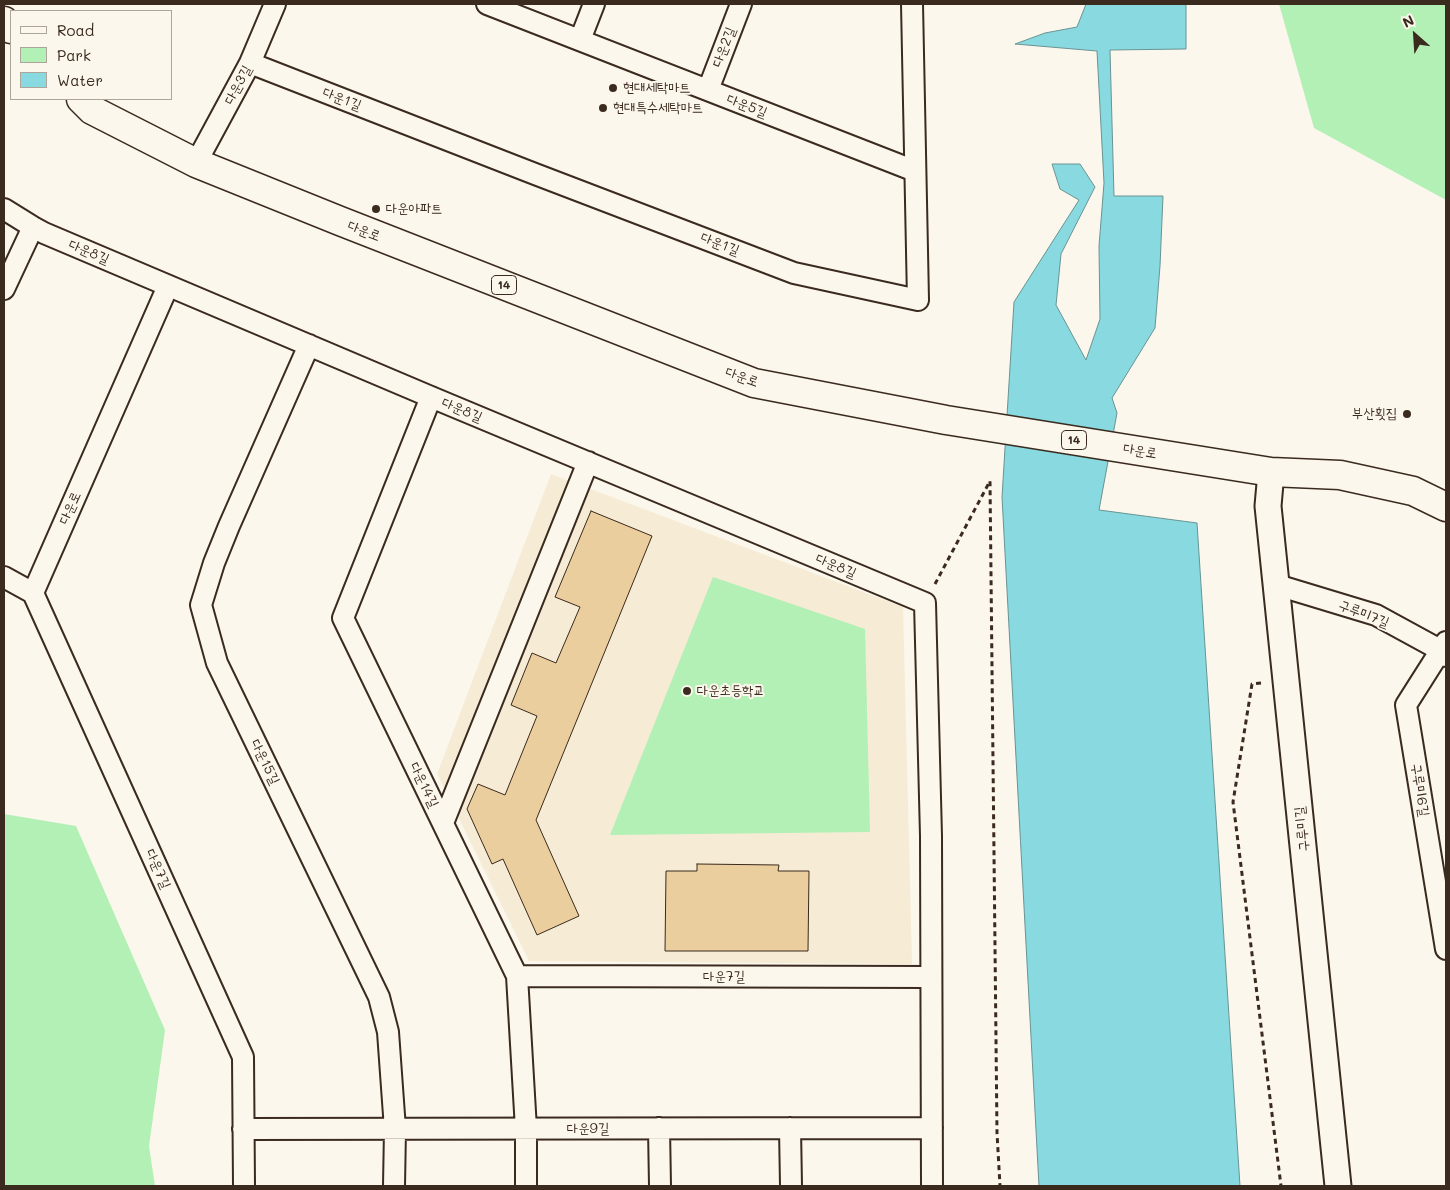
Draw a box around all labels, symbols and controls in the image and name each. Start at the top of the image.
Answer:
legend [10,10,172,100]
north arrow [1390,10,1440,60]
text: N [1399,10,1417,32]
text: Road [57,20,94,40]
street label: 다운2길 [709,25,739,69]
text: Park [57,45,91,65]
street label: 다운3길 [221,63,255,107]
text: Water [57,70,103,90]
place label: 현대세탁마트 [623,80,691,96]
marker: 현대세탁마트 [607,82,619,94]
street label: 다운1길 [320,84,364,114]
street label: 다운5길 [724,91,770,121]
place label: 현대특수세탁마트 [613,100,703,116]
marker: 현대특수세탁마트 [597,102,609,114]
place label: 다운아파트 [386,201,442,217]
marker: 다운아파트 [370,203,382,215]
street label: 다운로 [345,217,383,245]
street label: 다운1길 [698,229,742,259]
street label: 다운8길 [66,236,112,268]
road number: 14 [492,276,516,294]
street label: 다운로 [723,364,761,390]
street label: 다운8길 [439,394,485,426]
place label: 부산횟집 [1352,406,1397,422]
marker: 부산횟집 [1401,408,1413,420]
road number: 14 [1062,430,1086,450]
street label: 다운로 [1122,440,1158,462]
street label: 다운로 [55,489,85,527]
street label: 다운8길 [813,550,859,582]
street label: 구루미7길 [1336,597,1392,631]
place label: 다운초등학교 [697,683,765,699]
marker: 다운초등학교 [681,685,693,697]
street label: 다운15길 [247,737,283,787]
street label: 다운14길 [406,760,442,810]
street label: 구루미6길 [1408,762,1432,818]
street label: 구루미길 [1291,806,1313,852]
street label: 다운7길 [142,847,174,891]
street label: 다운7길 [703,969,745,985]
street label: 다운9길 [567,1121,609,1137]

